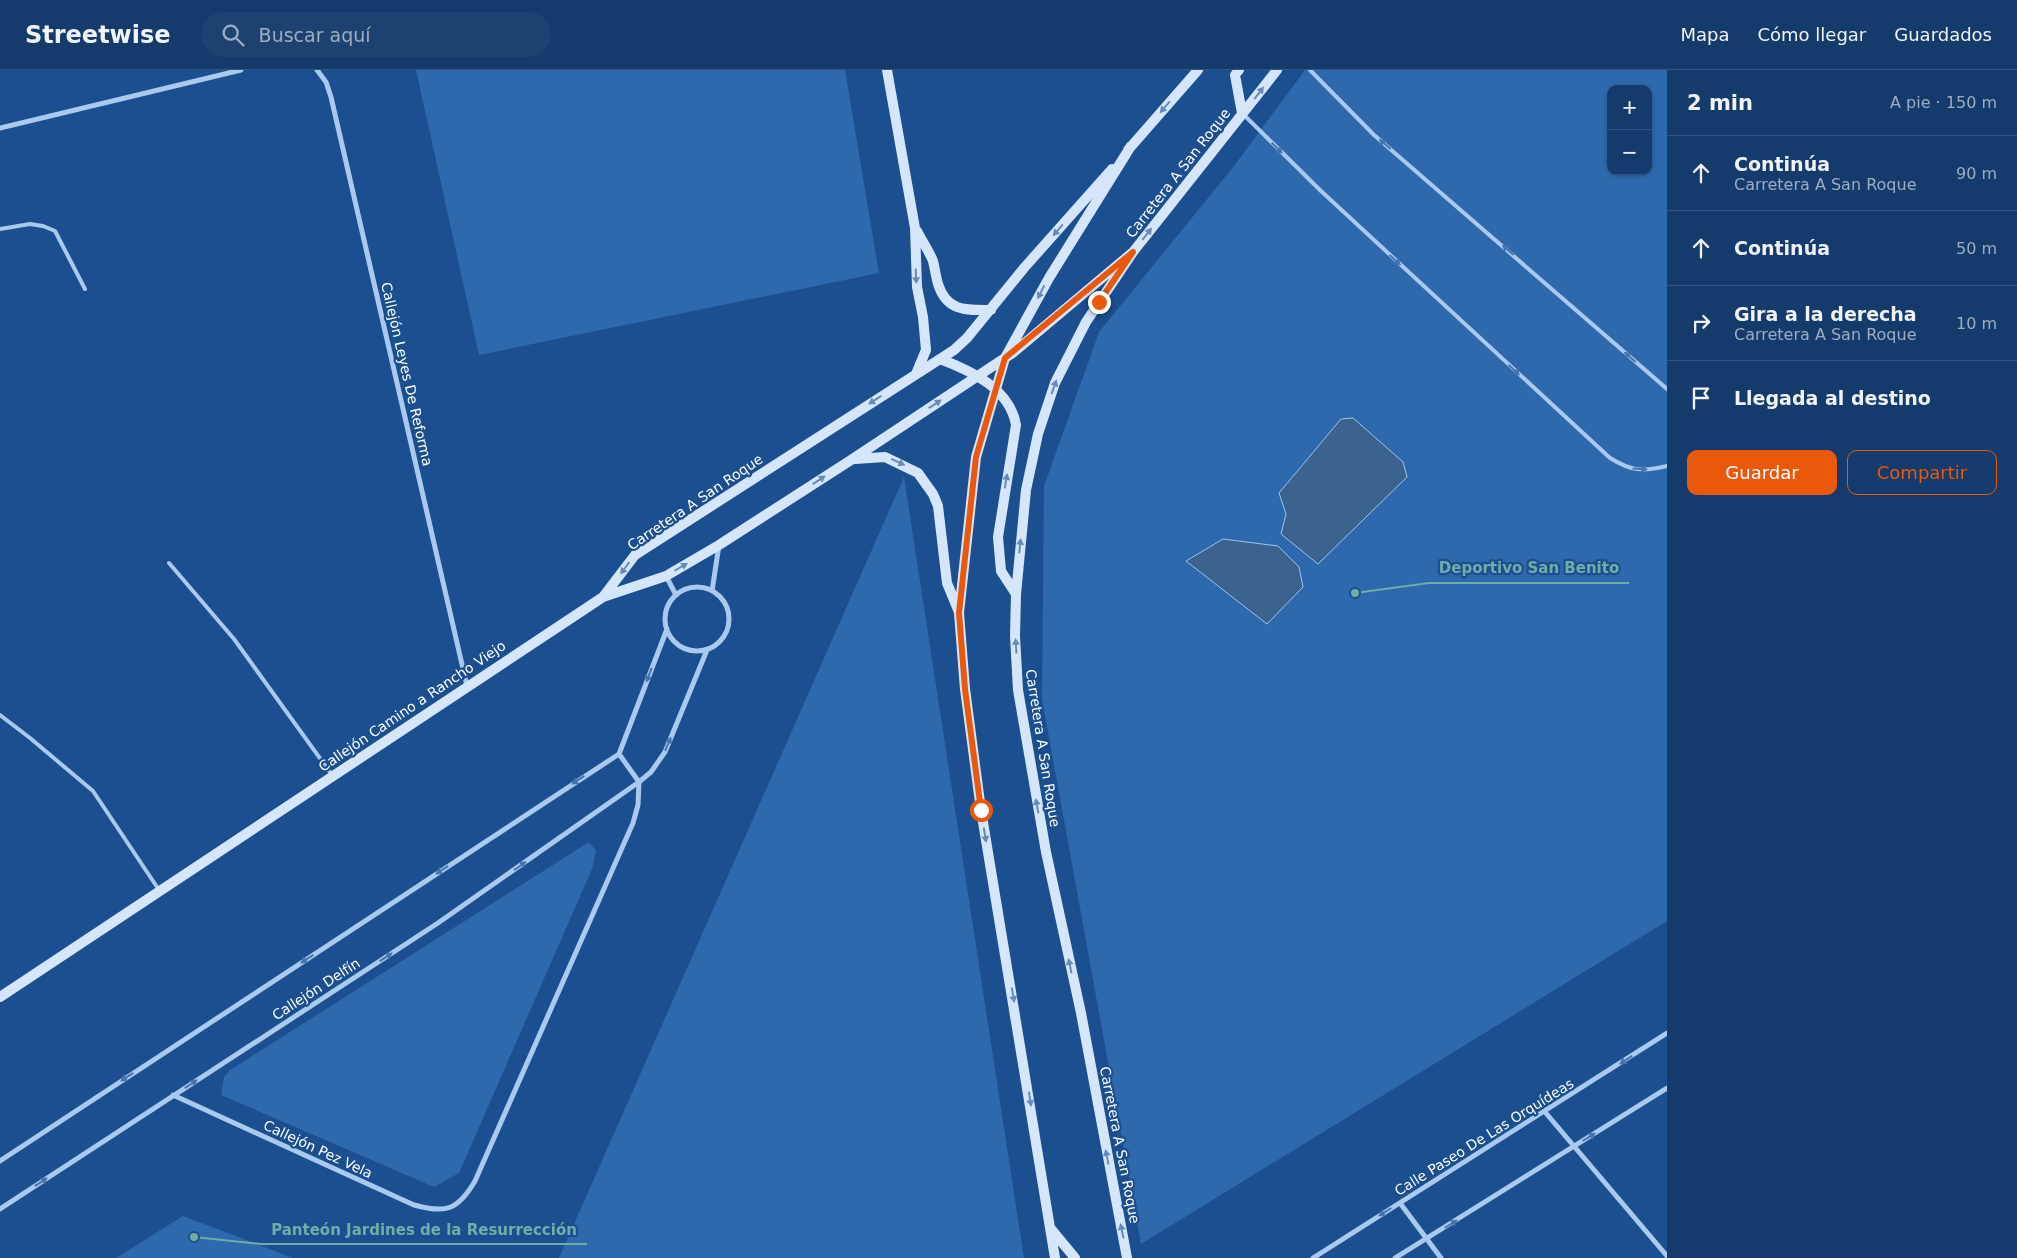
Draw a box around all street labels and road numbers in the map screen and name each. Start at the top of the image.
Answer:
street label: Carretera A San Roque [1123,105,1233,241]
street label: Callejón Leyes De Reforma [378,281,436,467]
street label: Carretera A San Roque [624,451,766,553]
street label: Callejón Camino a Rancho Viejo [315,637,509,775]
street label: Carretera A San Roque [1023,668,1063,828]
street label: Callejón Delfín [269,955,363,1023]
street label: Carretera A San Roque [1097,1065,1143,1225]
street label: Calle Paseo De Las Orquídeas [1392,1075,1576,1199]
street label: Callejón Pez Vela [261,1117,375,1181]

